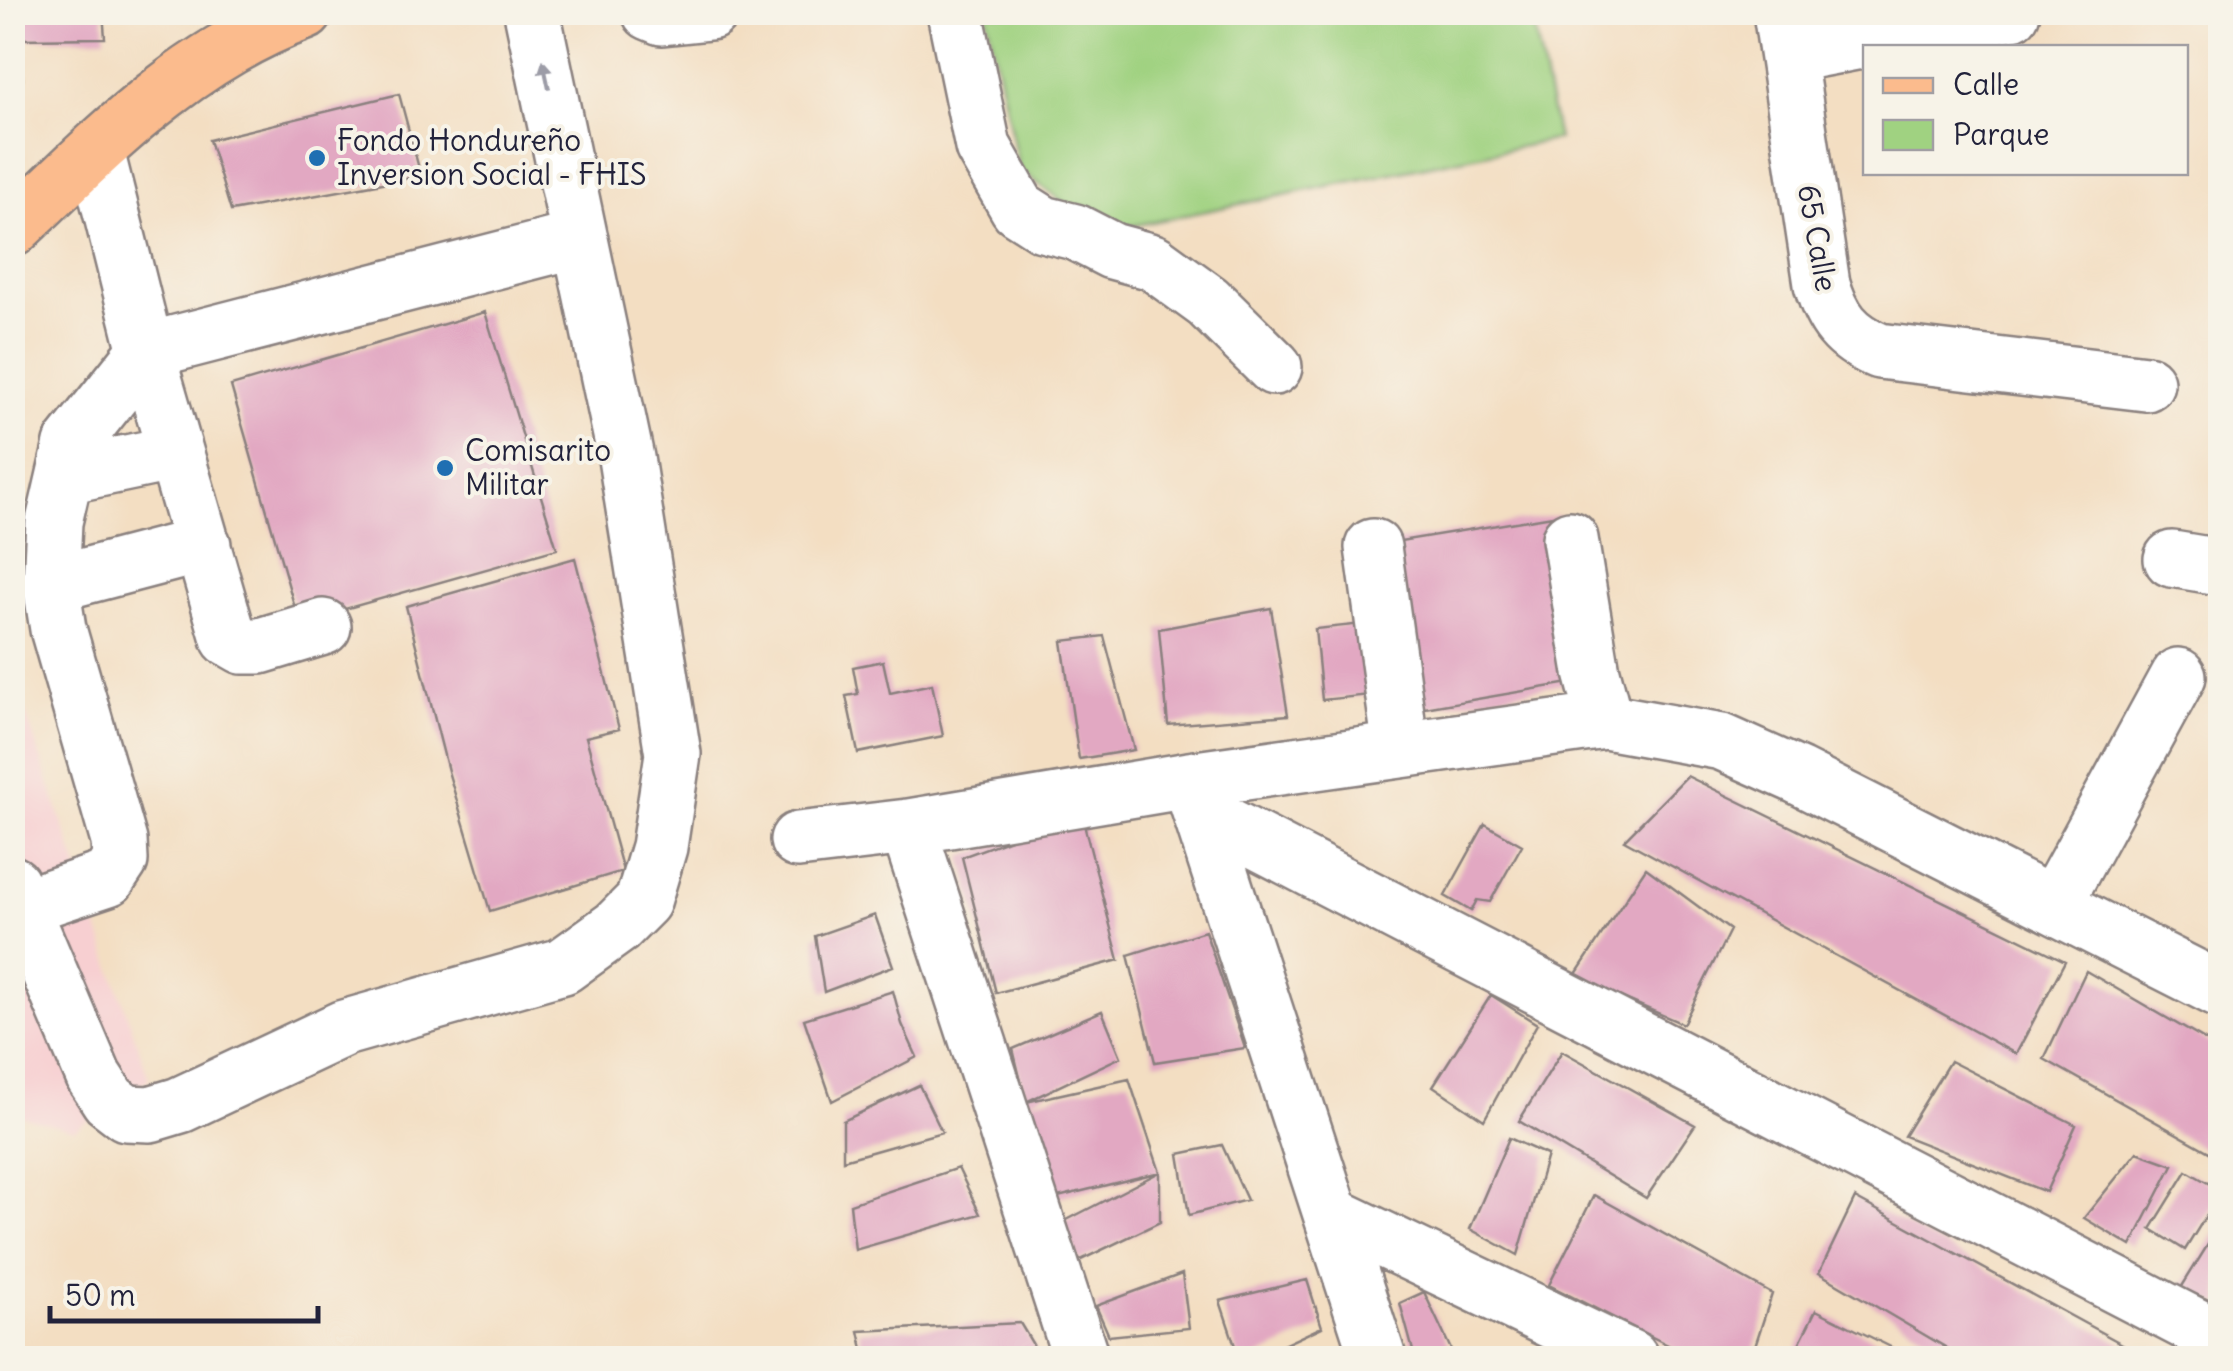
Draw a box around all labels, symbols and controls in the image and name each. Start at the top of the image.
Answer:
legend [1863,45,2188,175]
one-way arrow [537,59,553,90]
text: Calle [1953,65,2019,103]
text: Parque [1953,115,2049,153]
place label: Fondo Hondureño Inversion Social - FHIS [337,121,646,193]
marker: Fondo Hondureño Inversion Social - FHIS [306,147,328,169]
street label: 65 Calle [1790,181,1846,294]
place label: Comisarito Militar [465,431,611,503]
marker: Comisarito Militar [434,457,456,479]
scale bar [50,1261,318,1323]
text: 50 m [65,1276,135,1314]

